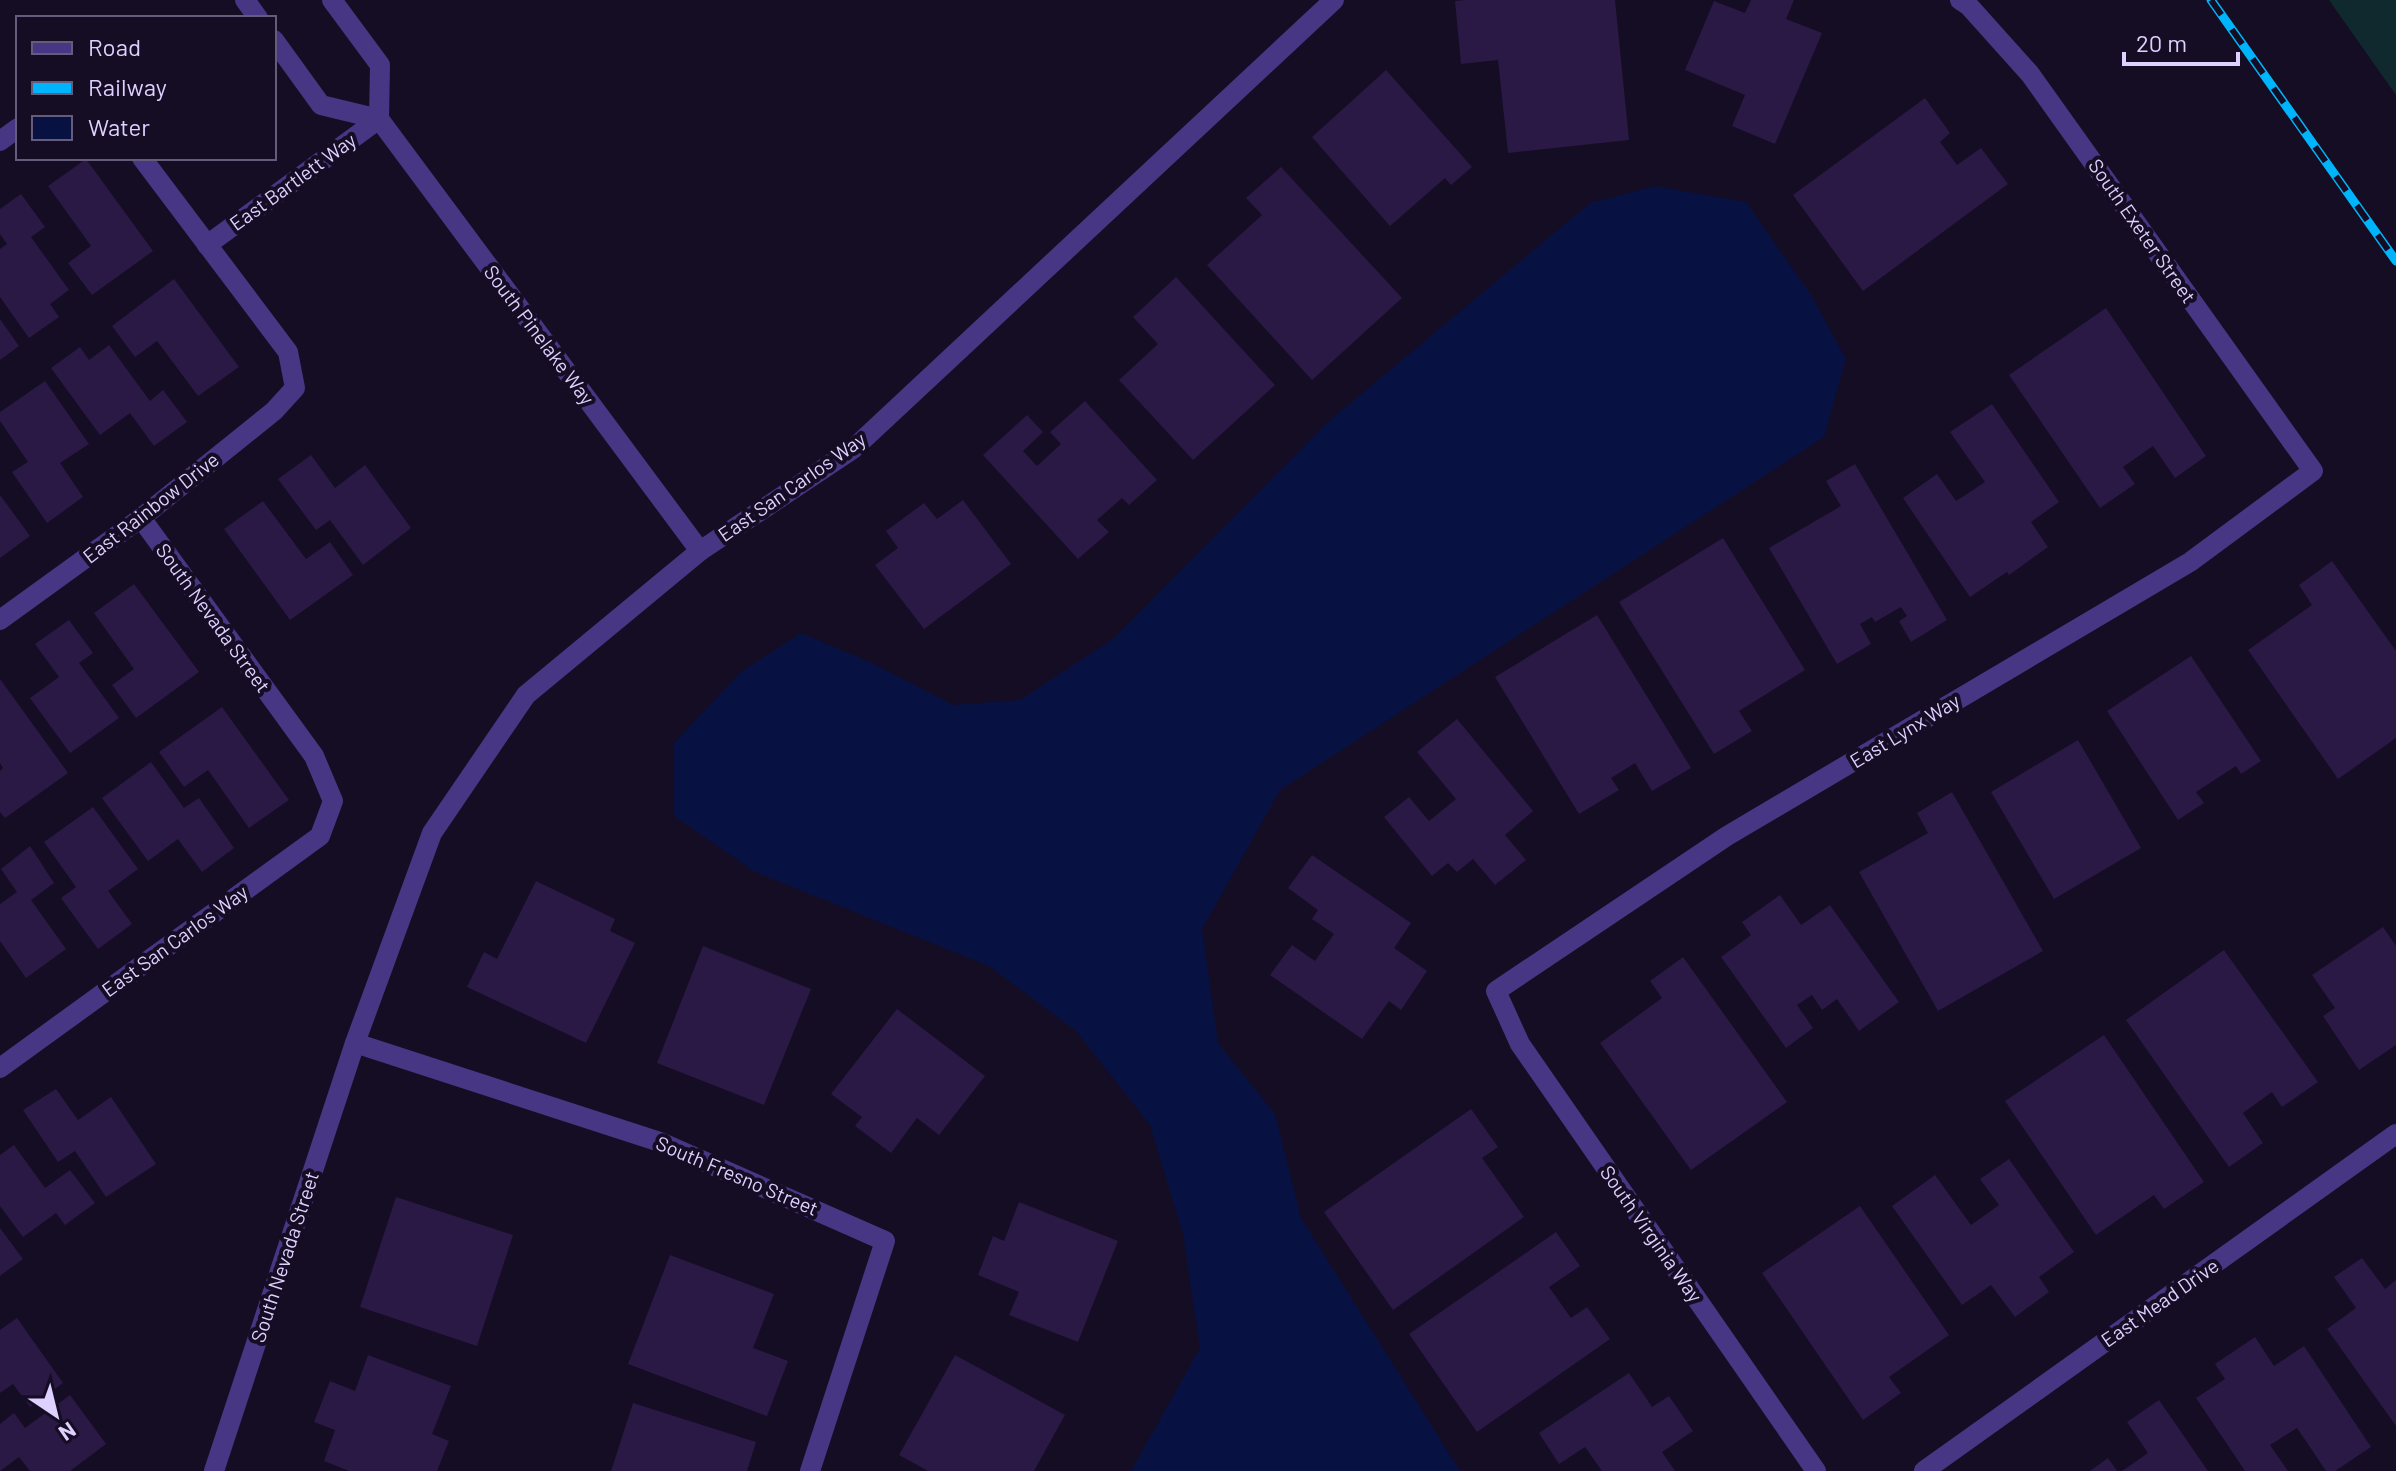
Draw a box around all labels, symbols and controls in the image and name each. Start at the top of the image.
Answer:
legend [16,16,276,160]
scale bar [2124,16,2238,66]
text: 20 m [2136,28,2187,57]
text: Road [88,32,141,61]
text: Railway [88,72,167,101]
text: Water [88,112,150,141]
street label: East Bartlett Way [225,127,360,235]
street label: South Exeter Street [2084,154,2202,307]
street label: South Pinelake Way [479,260,600,409]
street label: East San Carlos Way [713,426,870,546]
street label: East Rainbow Drive [78,447,223,568]
street label: South Nevada Street [152,538,276,697]
street label: East Lynx Way [1845,688,1964,772]
street label: East San Carlos Way [97,879,252,1001]
street label: South Fresno Street [653,1130,822,1220]
street label: South Virginia Way [1596,1161,1708,1306]
street label: South Nevada Street [245,1168,323,1345]
street label: East Mead Drive [2096,1253,2223,1352]
north arrow [16,1375,96,1455]
text: N [55,1417,81,1447]

